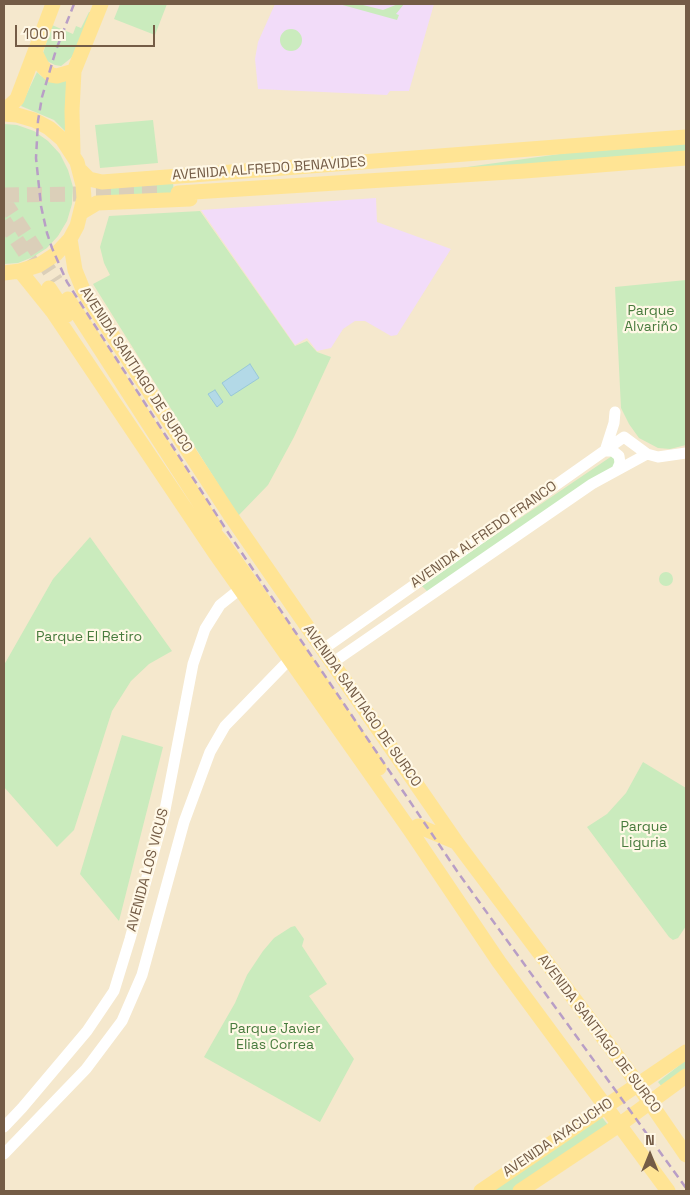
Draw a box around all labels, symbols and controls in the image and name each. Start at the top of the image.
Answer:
scale bar [18,15,158,47]
text: 100 m [23,24,65,43]
street label: AVENIDA ALFREDO BENAVIDES [172,154,366,184]
street label: AVENIDA SANTIAGO DE SURCO [76,284,196,456]
park label: Parque Alvariño [624,303,678,336]
street label: AVENIDA ALFREDO FRANCO [408,478,560,592]
street label: AVENIDA SANTIAGO DE SURCO [299,622,425,790]
park label: Parque El Retiro [36,629,142,645]
street label: AVENIDA LOS VICUS [123,807,173,933]
park label: Parque Liguria [620,819,668,852]
street label: AVENIDA SANTIAGO DE SURCO [534,951,664,1117]
park label: Parque Javier Elias Correa [230,1021,320,1054]
street label: AVENIDA AYACUCHO [500,1095,616,1181]
north arrow [625,1130,675,1180]
text: N [645,1131,655,1149]

